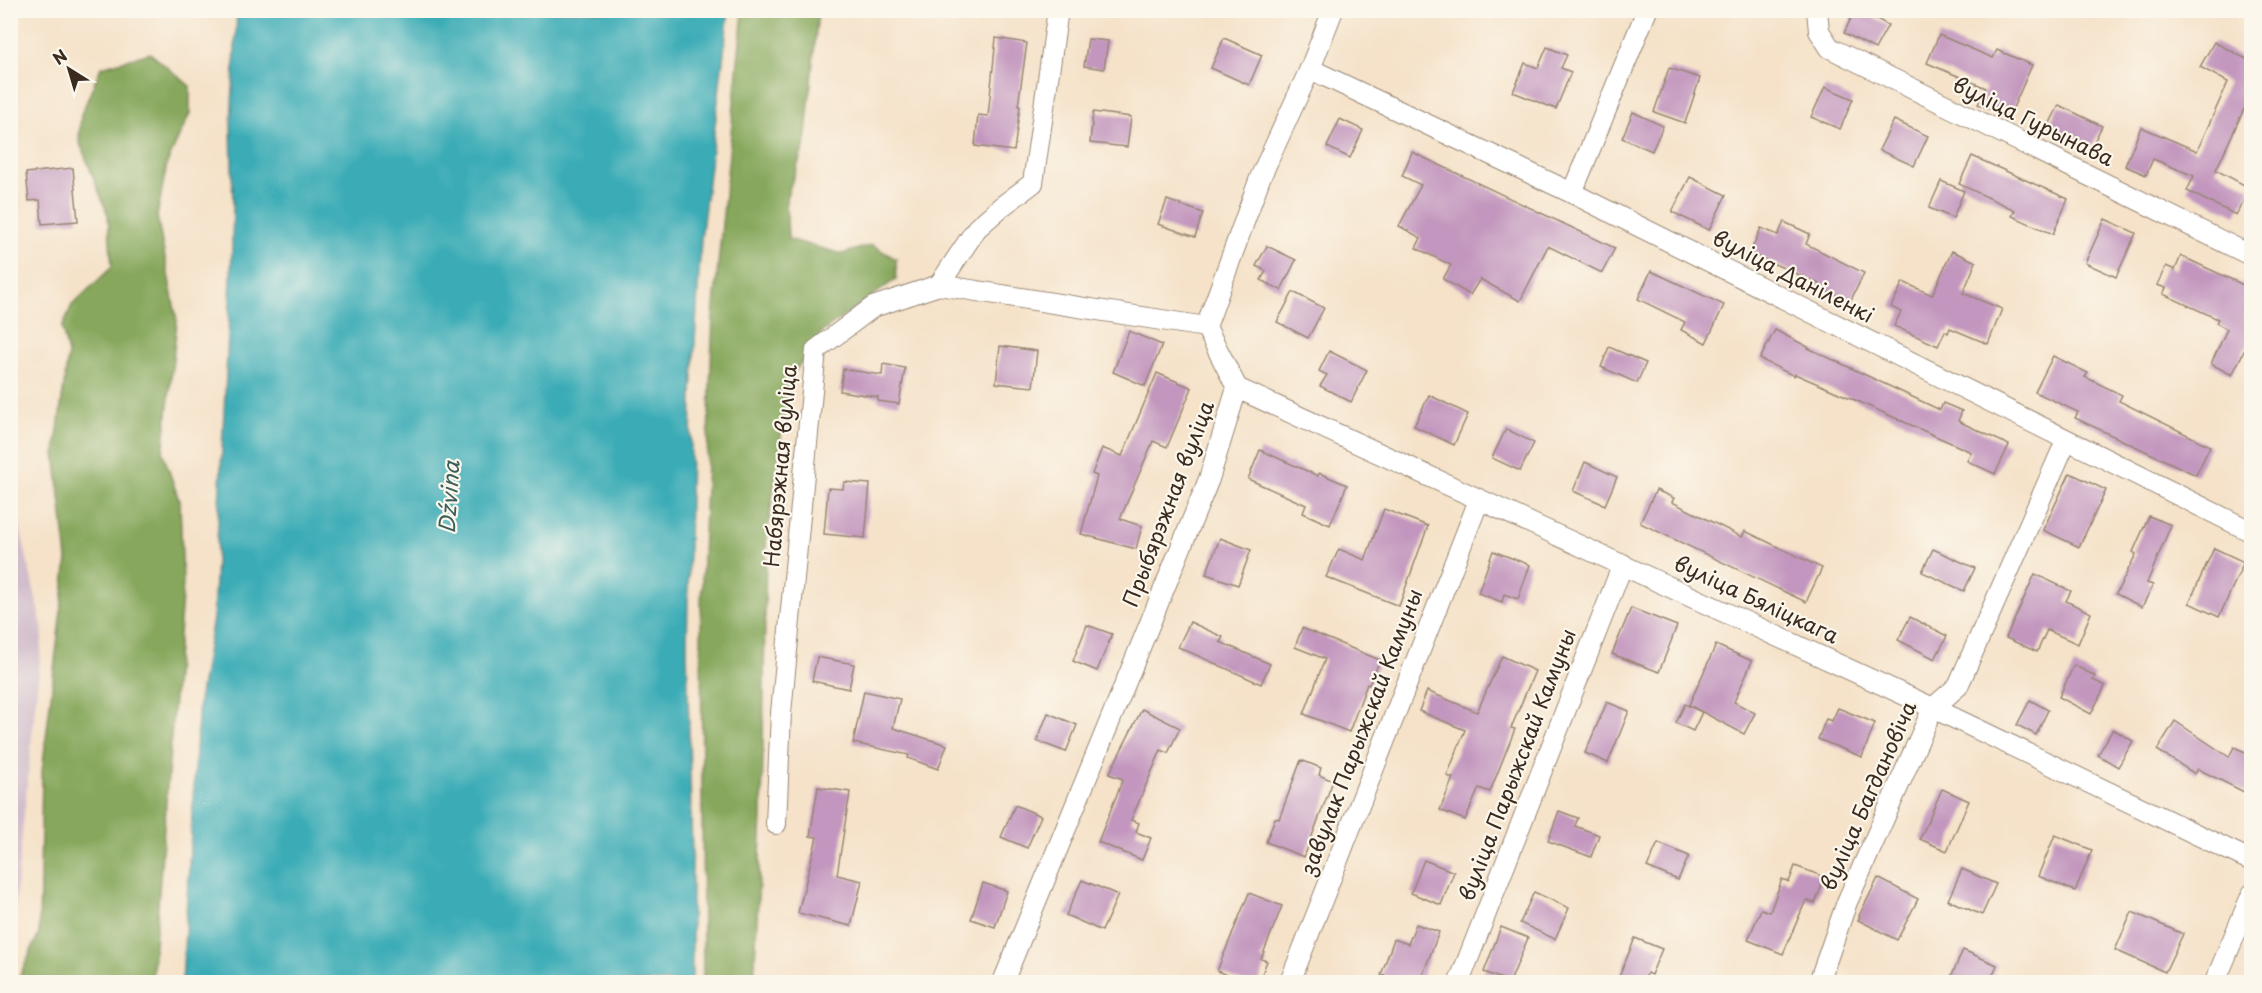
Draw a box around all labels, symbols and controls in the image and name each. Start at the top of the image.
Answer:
north arrow [39,39,99,99]
text: N [47,43,72,70]
street label: вуліца Гурынава [1948,67,2121,173]
street label: вуліца Даніленкі [1708,221,1880,330]
street label: Набярэжная вуліца [754,363,804,568]
street label: Прыбярэжная вуліца [1113,395,1221,611]
water label: Dźvina [429,458,467,534]
street label: вуліца Бяліцкага [1669,546,1845,651]
street label: завулак Парыжскай Камуны [1290,584,1430,880]
street label: вуліца Парыжскай Камуны [1449,624,1583,905]
street label: вуліца Багдановіча [1811,695,1923,895]

